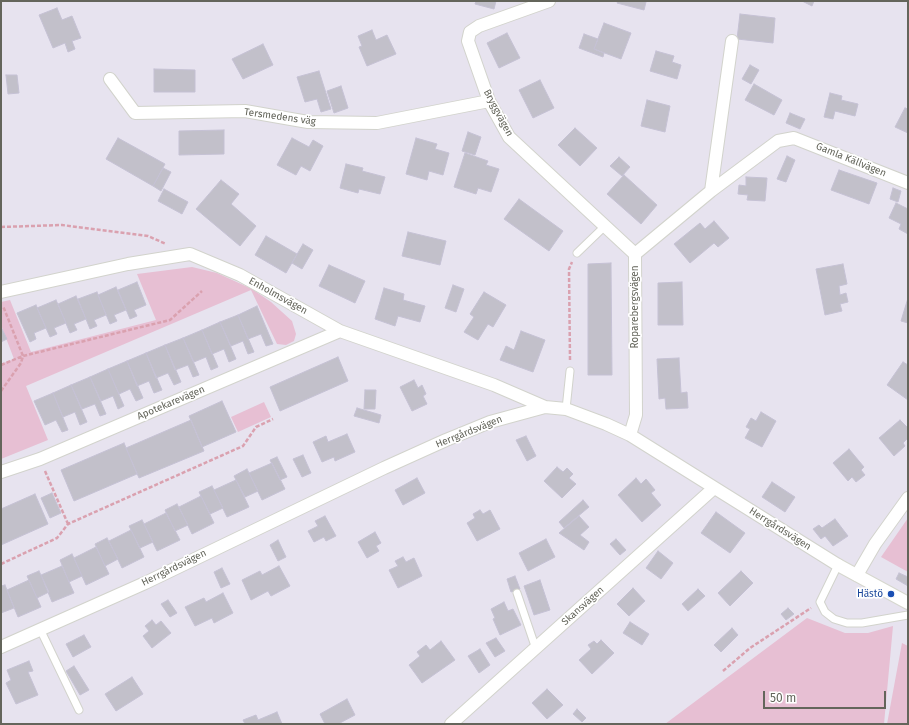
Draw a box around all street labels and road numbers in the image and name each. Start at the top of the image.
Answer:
street label: Bryggvägen [481,87,515,139]
street label: Tersmedens väg [243,106,317,128]
street label: Gamla Källvägen [814,140,888,180]
street label: Roparebergsvägen [629,265,641,349]
street label: Enholmsvägen [247,275,309,317]
street label: Apotekarevägen [135,383,207,423]
street label: Herrgårdsvägen [434,413,504,451]
street label: Herrgårdsvägen [747,505,813,553]
street label: Herrgårdsvägen [140,547,208,589]
street label: Skansvägen [559,584,607,628]

